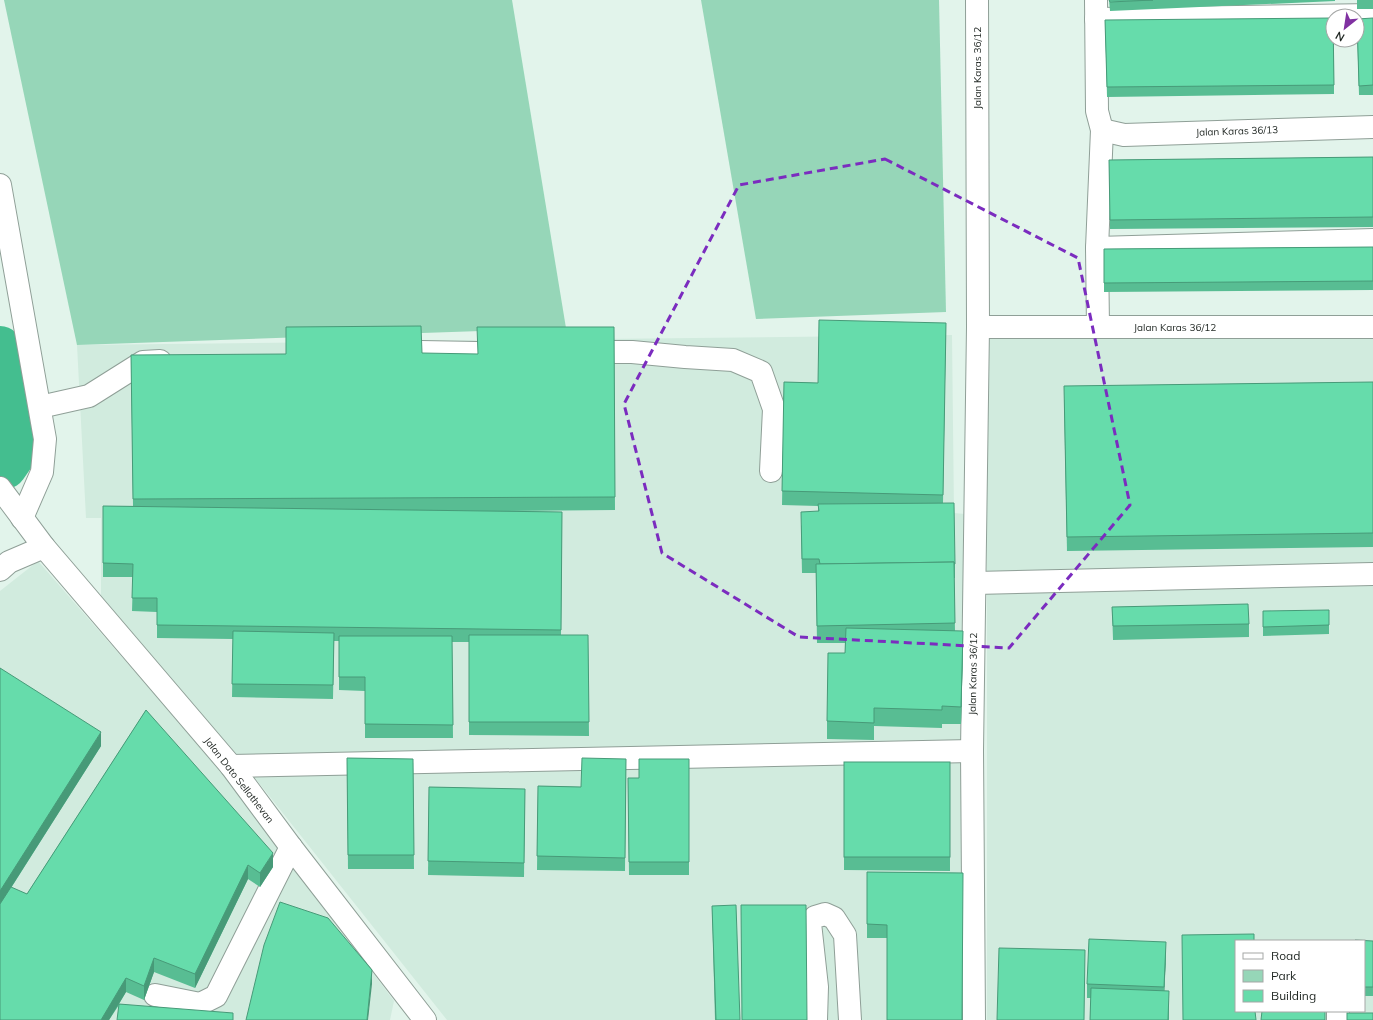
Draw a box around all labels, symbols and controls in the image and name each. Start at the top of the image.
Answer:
north arrow [1325,8,1365,48]
street label: Jalan Karas 36/12 [971,27,984,109]
text: N [1333,29,1347,45]
street label: Jalan Karas 36/13 [1196,123,1278,139]
street label: Jalan Karas 36/12 [1134,321,1216,334]
street label: Jalan Karas 36/12 [966,633,980,715]
street label: Jalan Dato Sellathevan [201,734,277,826]
legend [1235,940,1365,1012]
text: Road [1271,948,1300,963]
text: Park [1271,968,1297,983]
text: Building [1271,988,1316,1003]

